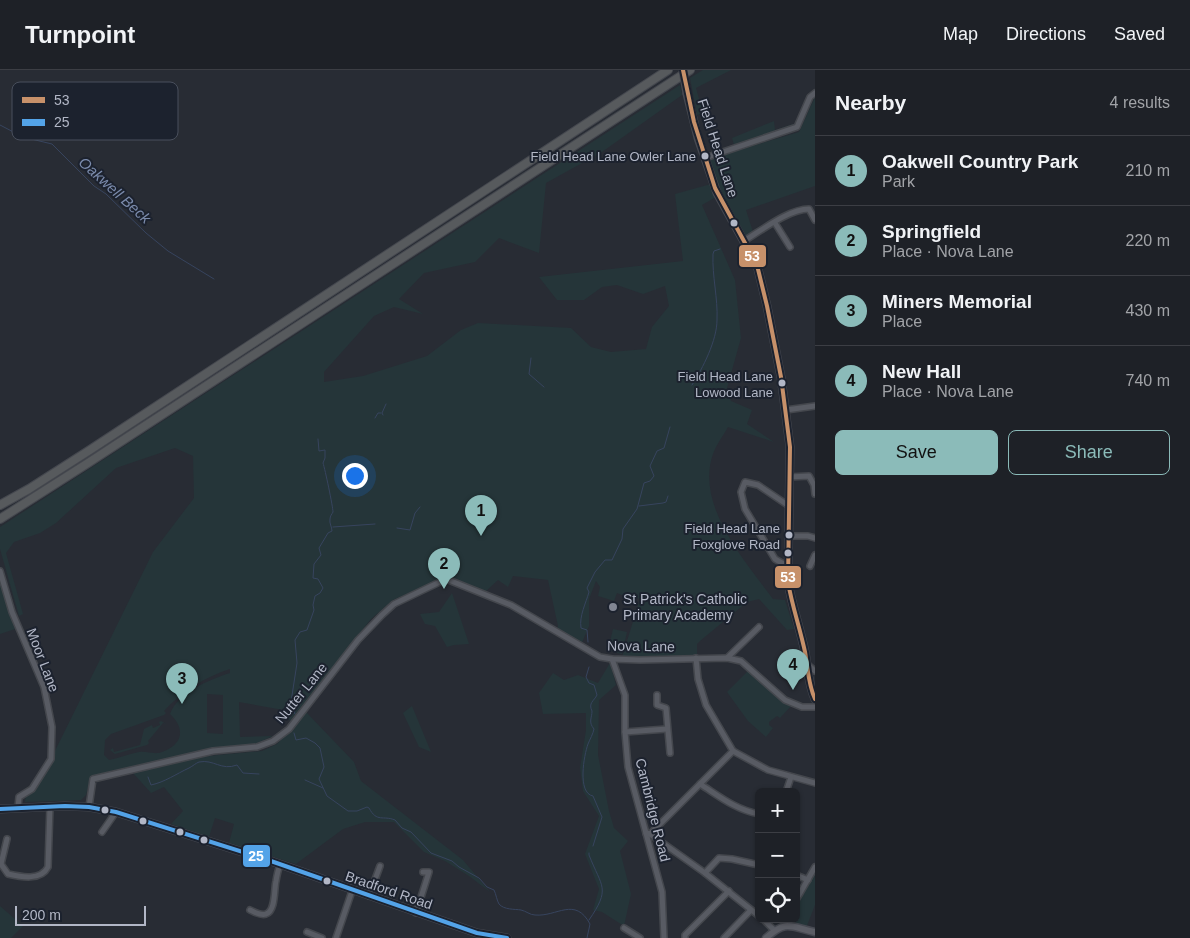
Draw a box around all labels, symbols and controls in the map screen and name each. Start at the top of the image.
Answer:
text: Turnpoint [25,21,135,48]
text: Map [943,24,978,44]
text: Directions [1006,24,1086,44]
text: Saved [1114,24,1165,44]
legend [12,82,178,140]
text: Nearby [835,91,906,114]
text: 53 [54,92,70,108]
text: 4 results [1110,94,1170,111]
street label: Field Head Lane [695,97,742,200]
text: 25 [54,114,70,130]
place label: Field Head Lane Owler Lane [531,149,696,164]
marker: Field Head Lane Owler Lane [700,151,710,161]
text: Oakwell Country Park [882,151,1078,172]
water label: Oakwell Beck [76,153,156,228]
text: 1 [847,162,855,179]
text: 210 m [1126,162,1170,179]
text: Park [882,173,915,190]
unlabelled marker [729,218,739,228]
text: Springfield [882,221,981,242]
text: 2 [847,232,855,249]
text: 220 m [1126,232,1170,249]
text: Place · Nova Lane [882,243,1014,260]
line badge: 53 [738,244,767,268]
text: 53 [744,248,760,264]
text: Miners Memorial [882,291,1032,312]
text: 3 [847,302,855,319]
text: 430 m [1126,302,1170,319]
text: Place [882,313,922,330]
text: New Hall [882,361,961,382]
place label: Field Head Lane Lowood Lane [678,369,773,400]
text: 4 [847,372,855,389]
text: 740 m [1126,372,1170,389]
marker: Field Head Lane Lowood Lane [777,378,787,388]
text: Place · Nova Lane [882,383,1014,400]
button: Save [835,430,998,475]
button: Share [1008,430,1170,475]
your location [342,463,368,489]
pin: 1 [465,495,497,536]
place label: Field Head Lane Foxglove Road [685,521,780,552]
marker: Field Head Lane Foxglove Road [784,530,794,540]
pin: 2 [428,548,460,589]
unlabelled marker [783,548,793,558]
line badge: 53 [774,565,802,589]
text: 53 [780,569,796,585]
place label: St Patrick's Catholic Primary Academy [623,591,747,623]
marker: St Patrick's Catholic Primary Academy [607,601,619,613]
street label: Moor Lane [24,626,63,694]
street label: Nova Lane [607,637,675,655]
pin: 4 [777,649,809,690]
street label: Nutter Lane [272,659,330,726]
pin: 3 [166,663,198,704]
street label: Cambridge Road [632,757,674,863]
map controls [755,788,800,923]
button: + [755,788,800,833]
unlabelled marker [100,805,110,815]
unlabelled marker [138,816,148,826]
unlabelled marker [175,827,185,837]
button: − [755,833,800,878]
unlabelled marker [199,835,209,845]
line badge: 25 [242,844,271,868]
text: 25 [248,848,264,864]
street label: Bradford Road [343,868,435,912]
unlabelled marker [322,876,332,886]
button: locate [755,878,800,923]
scale bar [15,903,146,926]
text: 200 m [22,907,61,923]

